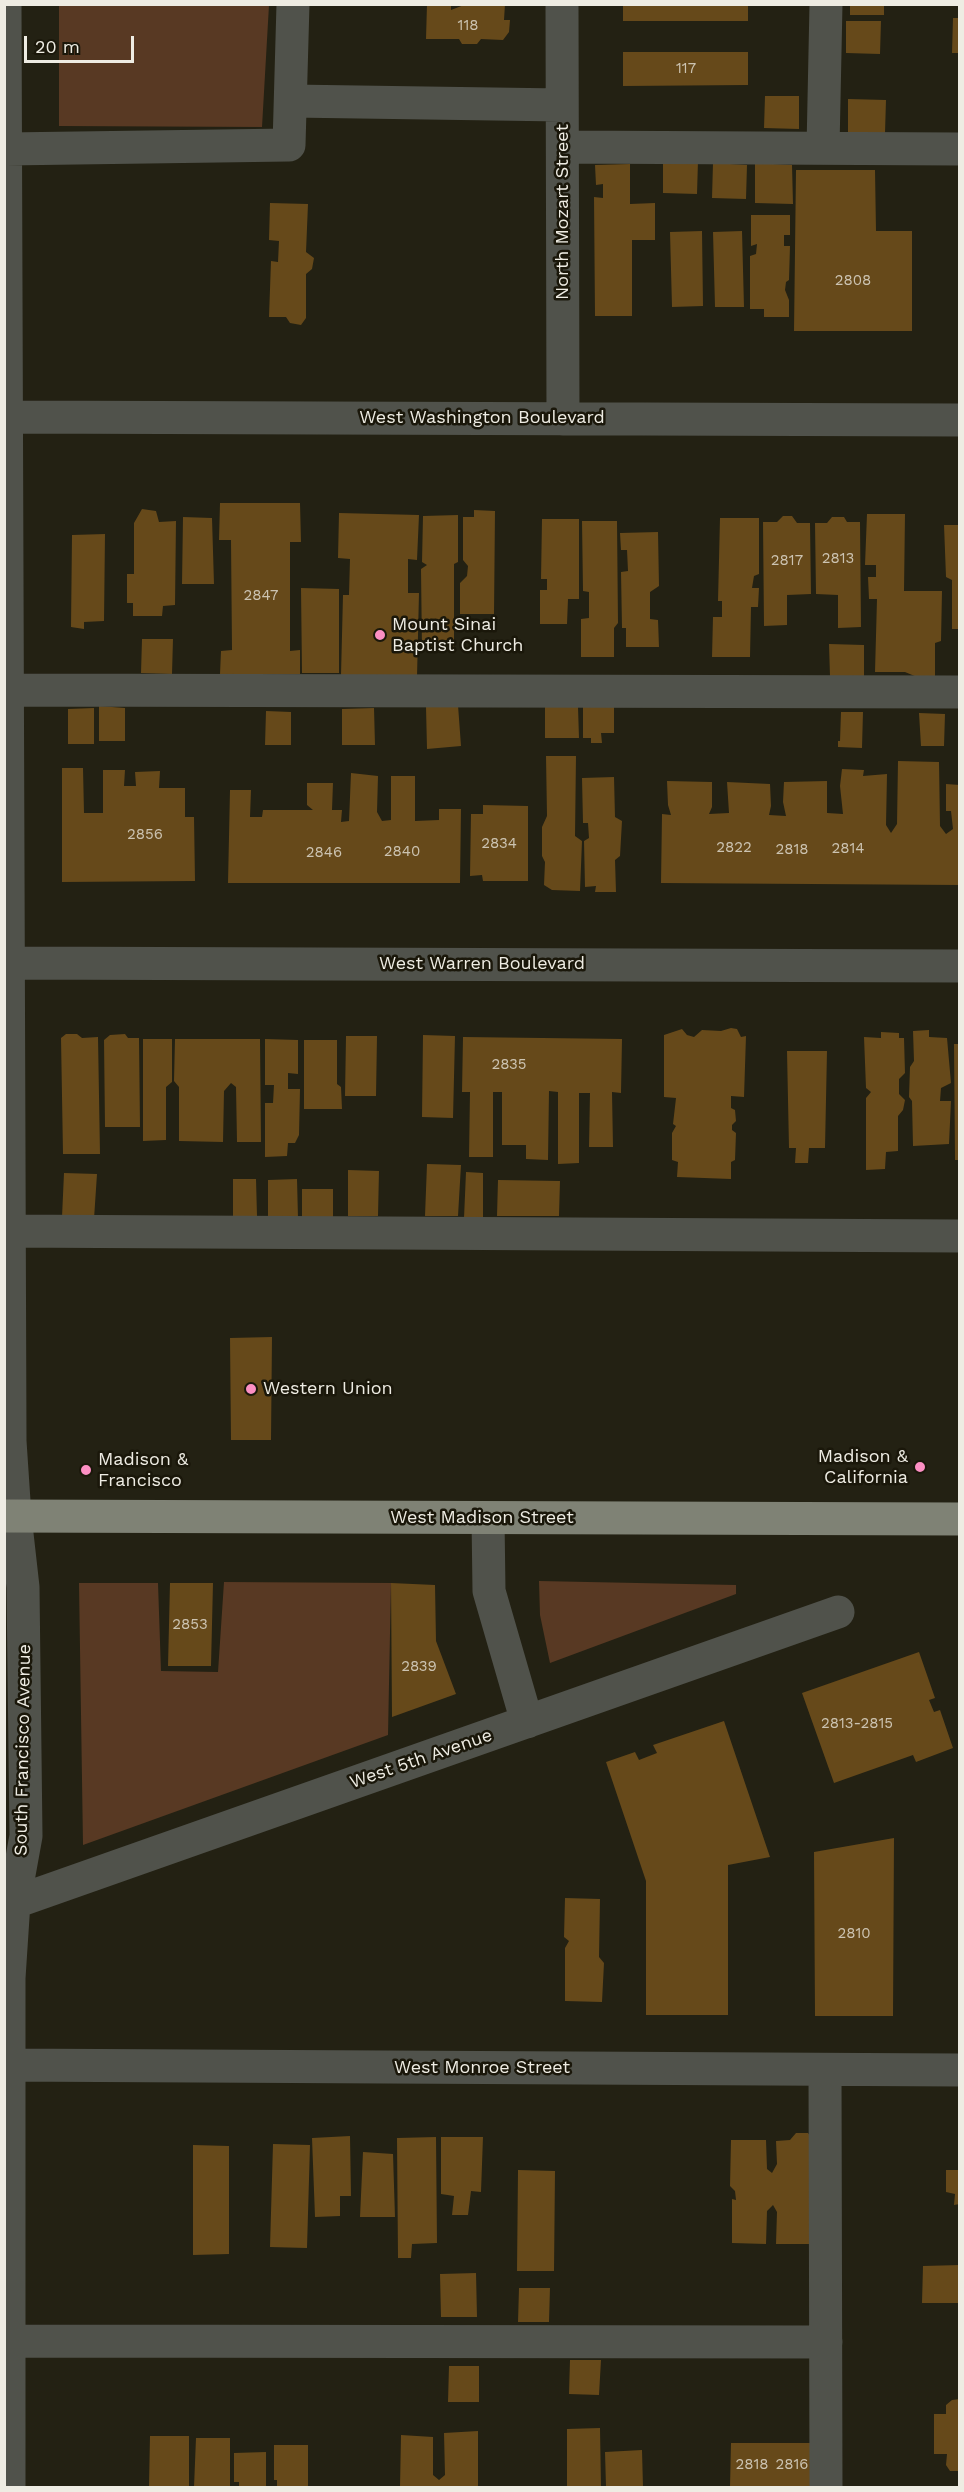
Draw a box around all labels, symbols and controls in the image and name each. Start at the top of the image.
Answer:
house number: 118 [458,17,478,35]
scale bar [27,24,136,62]
text: 20 m [35,36,80,57]
house number: 117 [676,60,696,78]
street label: North Mozart Street [552,124,574,300]
house number: 2808 [835,272,871,290]
street label: West Washington Boulevard [359,407,605,429]
house number: 2813 [822,550,854,568]
house number: 2817 [771,552,803,570]
house number: 2847 [244,587,278,605]
place label: Mount Sinai Baptist Church [392,614,523,656]
marker: Mount Sinai Baptist Church [373,628,387,642]
house number: 2856 [127,826,163,844]
house number: 2834 [481,835,517,853]
house number: 2822 [716,839,752,857]
house number: 2814 [832,840,864,858]
house number: 2818 [775,841,809,859]
house number: 2840 [384,843,420,861]
house number: 2846 [306,844,342,862]
street label: West Warren Boulevard [379,953,585,975]
house number: 2835 [491,1056,527,1074]
place label: Western Union [263,1378,393,1400]
marker: Western Union [244,1382,258,1396]
place label: Madison & California [818,1446,908,1488]
place label: Madison & Francisco [98,1449,188,1492]
marker: Madison & California [913,1460,927,1474]
marker: Madison & Francisco [79,1463,93,1477]
street label: West Madison Street [390,1507,574,1529]
house number: 2853 [172,1616,208,1634]
street label: South Francisco Avenue [10,1644,36,1856]
house number: 2839 [401,1658,437,1676]
house number: 2813-2815 [821,1715,893,1733]
street label: West 5th Avenue [347,1725,495,1793]
house number: 2810 [837,1925,871,1943]
street label: West Monroe Street [394,2057,570,2079]
house number: 2818 [735,2456,769,2474]
house number: 2816 [776,2456,808,2474]

